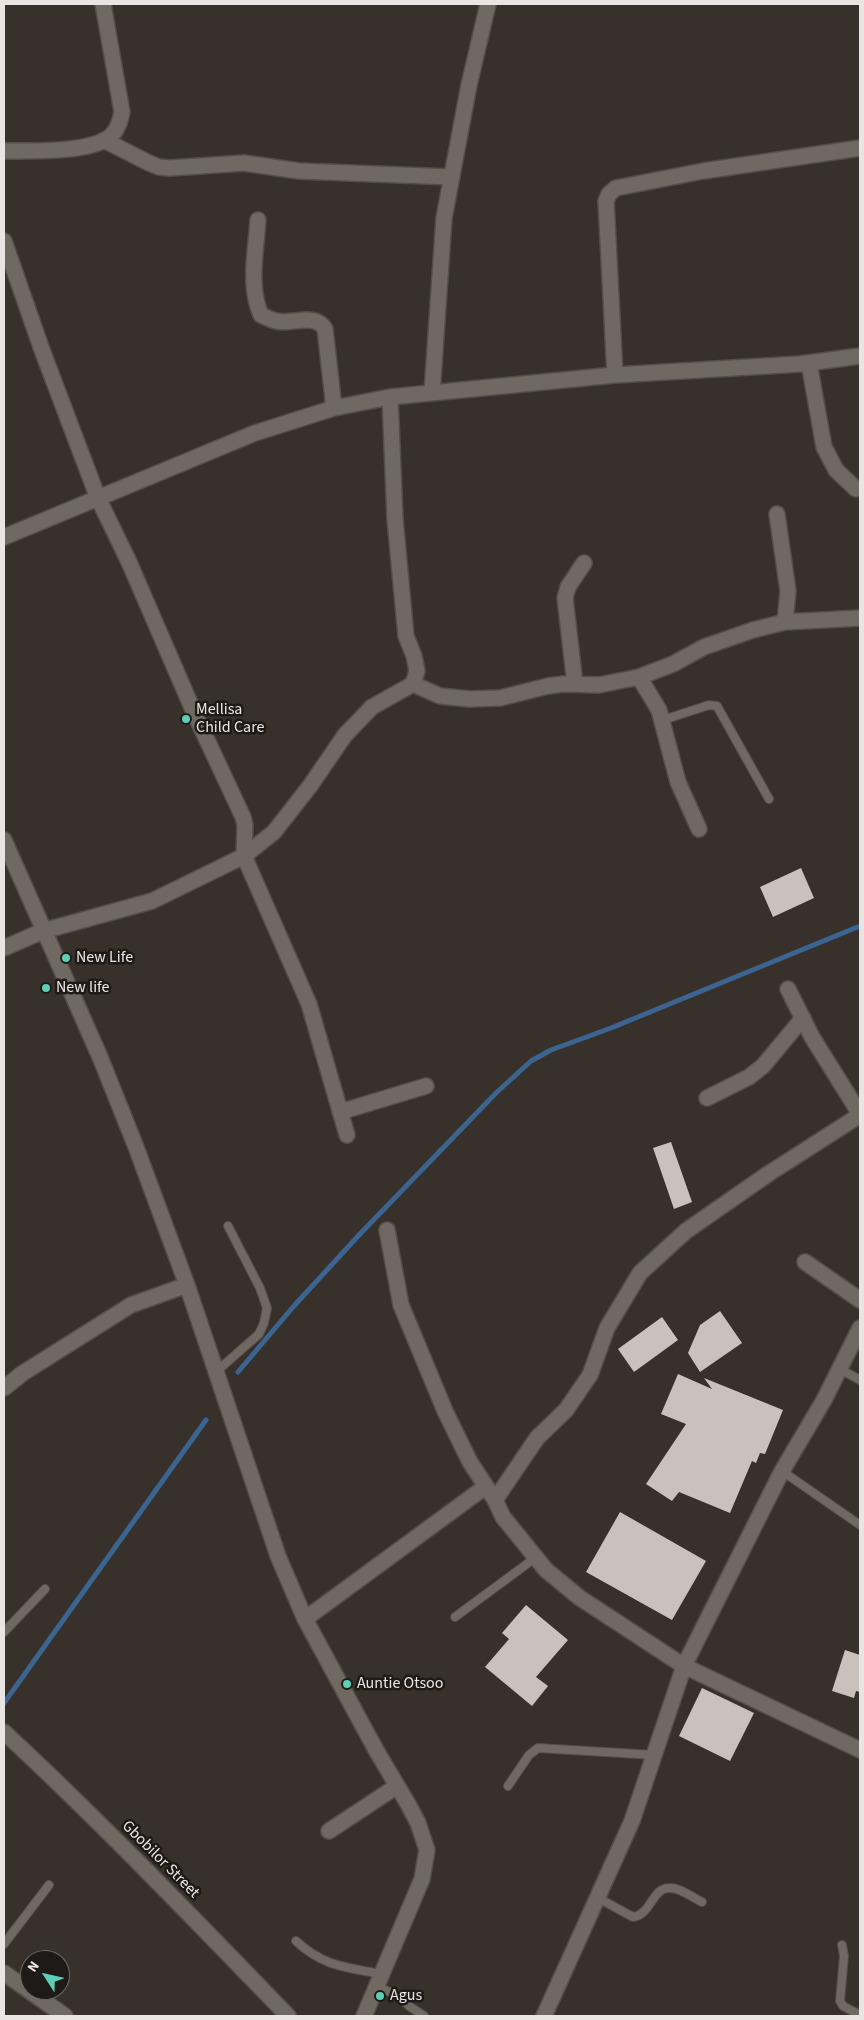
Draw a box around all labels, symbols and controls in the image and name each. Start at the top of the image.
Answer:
place label: Mellisa Child Care [196,700,264,738]
marker: Mellisa Child Care [180,713,192,725]
place label: New Life [76,948,133,968]
marker: New Life [60,952,72,964]
place label: New life [56,978,110,998]
marker: New life [40,982,52,994]
place label: Auntie Otsoo [357,1674,443,1694]
marker: Auntie Otsoo [341,1678,353,1690]
street label: Gbobilor Street [117,1817,203,1903]
north arrow [20,1950,70,2000]
text: N [23,1957,44,1977]
place label: Agus [390,1986,422,2006]
marker: Agus [374,1990,386,2002]

